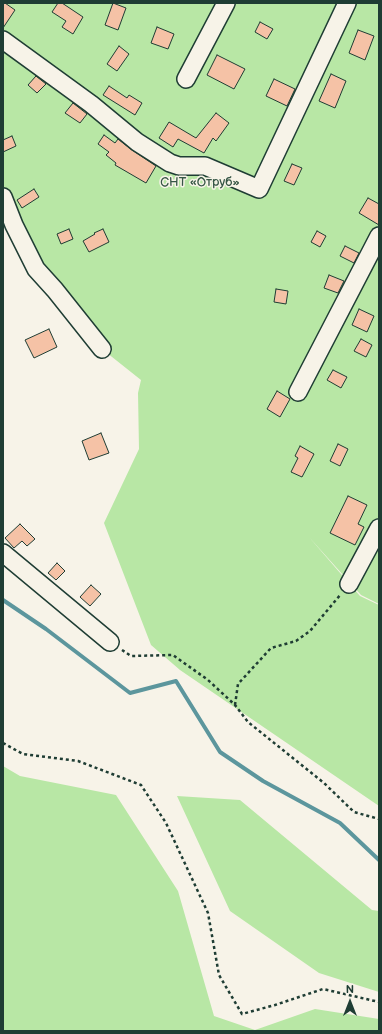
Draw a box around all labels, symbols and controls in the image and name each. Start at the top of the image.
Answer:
park label: СНТ «Отруб» [160,175,240,191]
north arrow [330,982,370,1022]
text: N [346,983,354,996]

